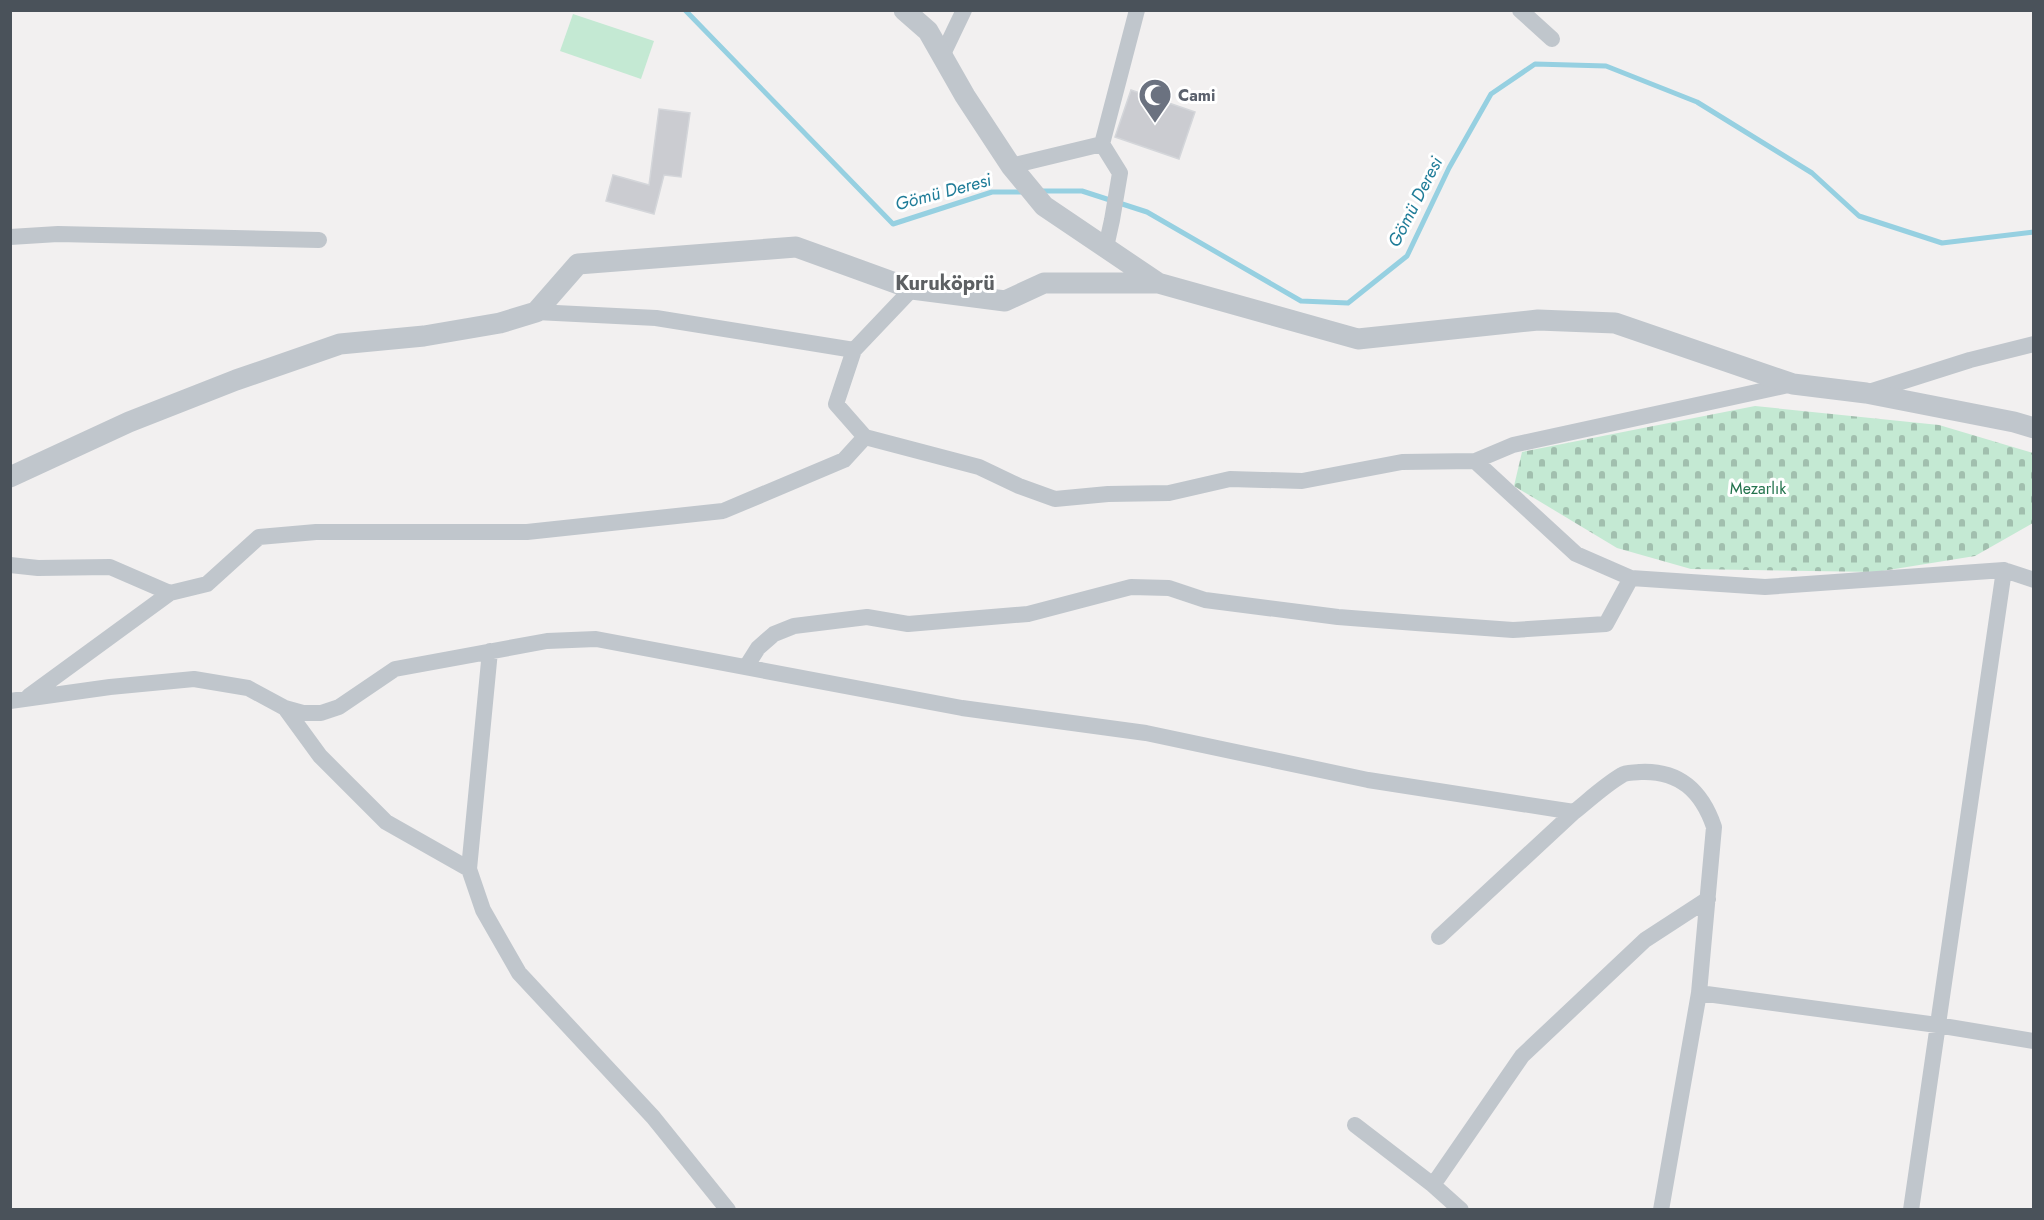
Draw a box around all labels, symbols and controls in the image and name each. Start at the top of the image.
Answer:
mosque icon: Cami [1137,77,1173,124]
place label: Cami [1178,84,1215,107]
water label: Gömü Deresi [1381,152,1449,252]
water label: Gömü Deresi [892,167,994,217]
district label: Kuruköprü [895,269,995,298]
park label: Mezarlık [1730,477,1787,500]

